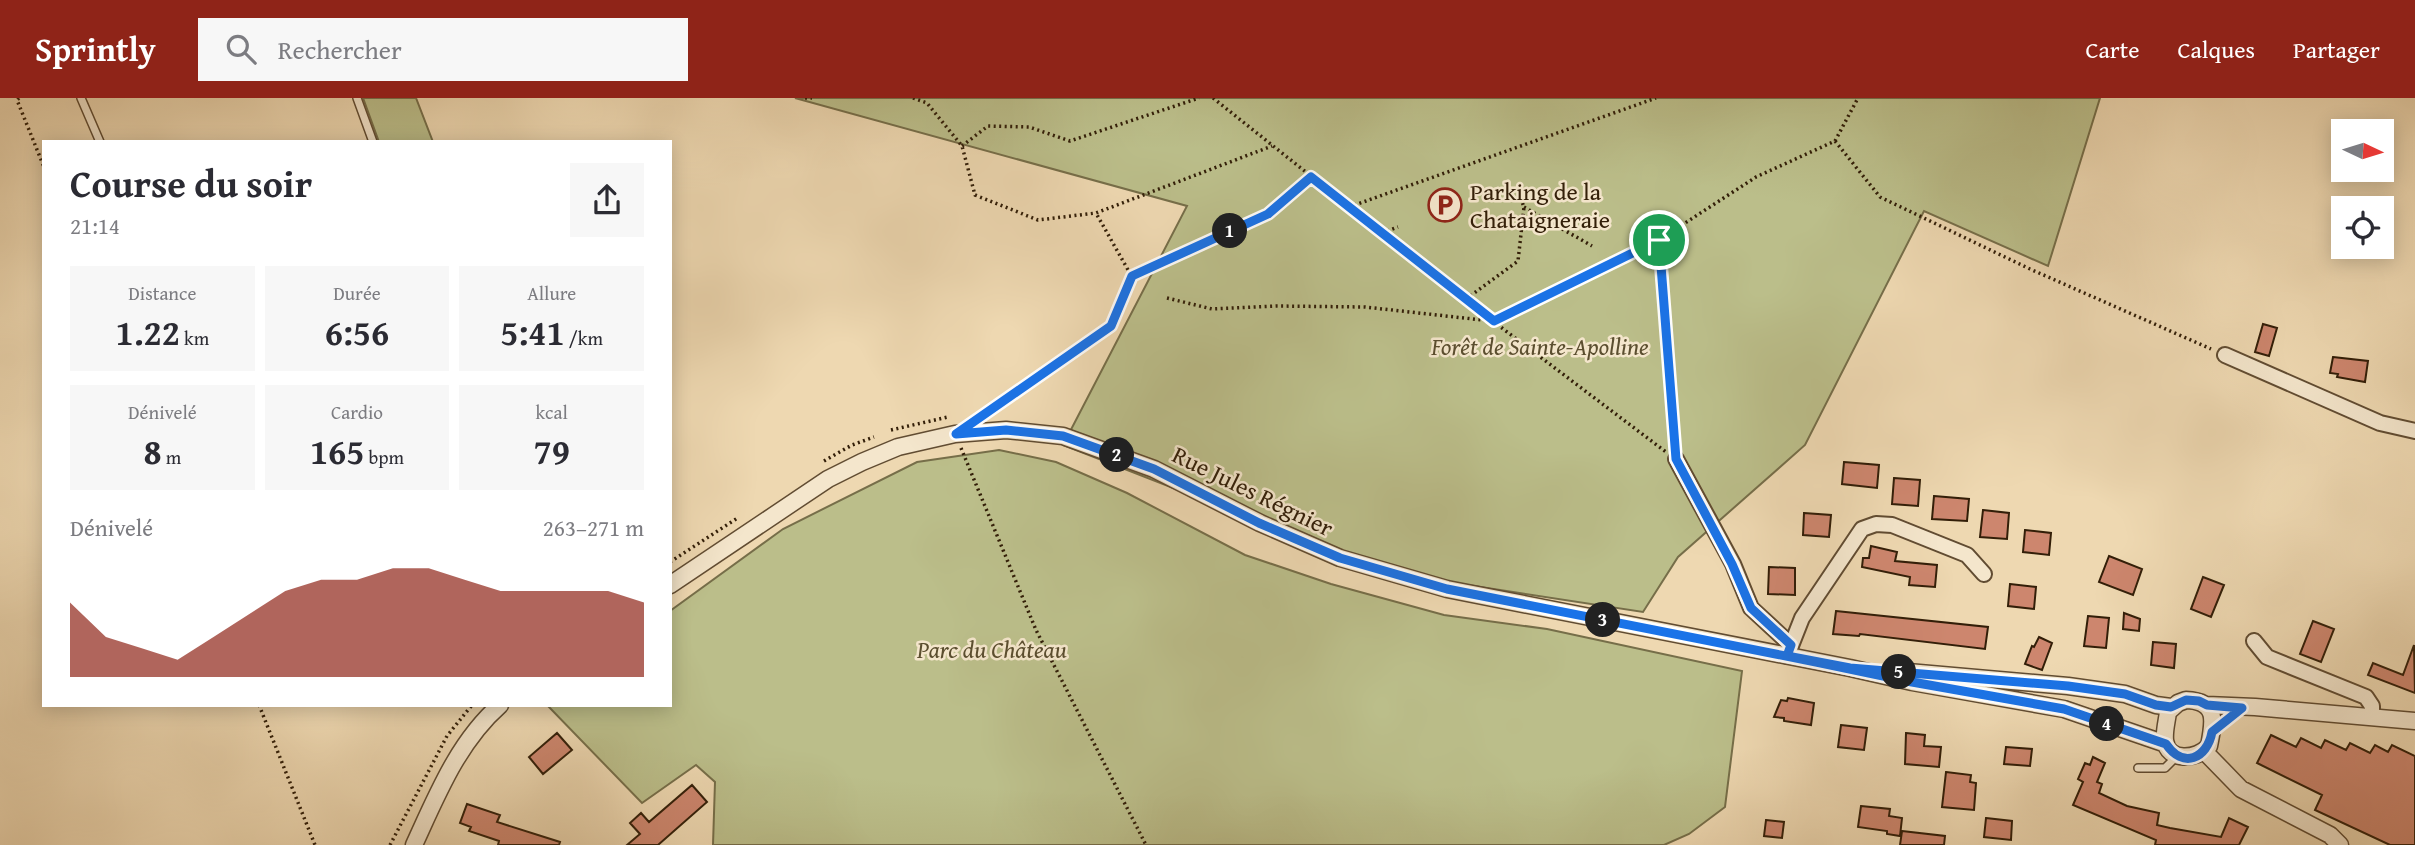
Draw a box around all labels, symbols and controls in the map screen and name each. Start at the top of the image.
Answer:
search box [198,18,688,81]
text: Sprintly [35,25,156,73]
icon: search [222,30,260,68]
text: Rechercher [278,30,402,69]
text: Carte [2085,32,2139,67]
text: Calques [2177,32,2255,67]
text: Partager [2293,32,2380,67]
north arrow [2331,119,2394,182]
map controls [2331,119,2394,259]
text: Course du soir [70,155,312,211]
button: share [570,163,644,237]
place label: Parking de la Chataigneraie [1470,174,1610,237]
parking icon: Parking de la Chataigneraie [1426,186,1464,224]
button: locate [2331,196,2394,259]
text: 21:14 [70,209,120,242]
pin [1629,210,1689,270]
pin: 1 [1212,214,1248,248]
text: 1 [1225,216,1234,244]
icon: arrive [1640,221,1678,259]
text: Distance [128,279,196,307]
text: Durée [333,279,381,307]
text: Allure [527,279,576,307]
text: 1.22 [116,307,180,358]
text: 6:56 [325,307,389,358]
text: 5:41 [500,307,565,358]
text: km [180,324,209,352]
text: /km [565,324,603,352]
park label: Forêt de Sainte-Apolline [1430,329,1649,364]
text: Dénivelé [128,398,197,426]
text: Cardio [331,398,383,426]
text: kcal [535,398,568,426]
text: 8 [143,426,162,477]
text: 165 [310,426,364,477]
text: 79 [534,426,570,477]
street label: Rue Jules Régnier [1167,437,1339,545]
pin: 2 [1100,438,1134,472]
text: 2 [1112,440,1121,468]
text: m [162,443,181,471]
text: bpm [364,443,404,471]
text: Dénivelé [70,511,153,544]
text: 263–271 m [543,511,644,544]
pin: 3 [1586,602,1620,638]
text: 3 [1598,605,1607,633]
park label: Parc du Château [916,632,1067,667]
pin: 5 [1882,654,1916,690]
text: 5 [1894,657,1903,685]
pin: 4 [2090,706,2124,742]
text: 4 [2102,709,2111,737]

